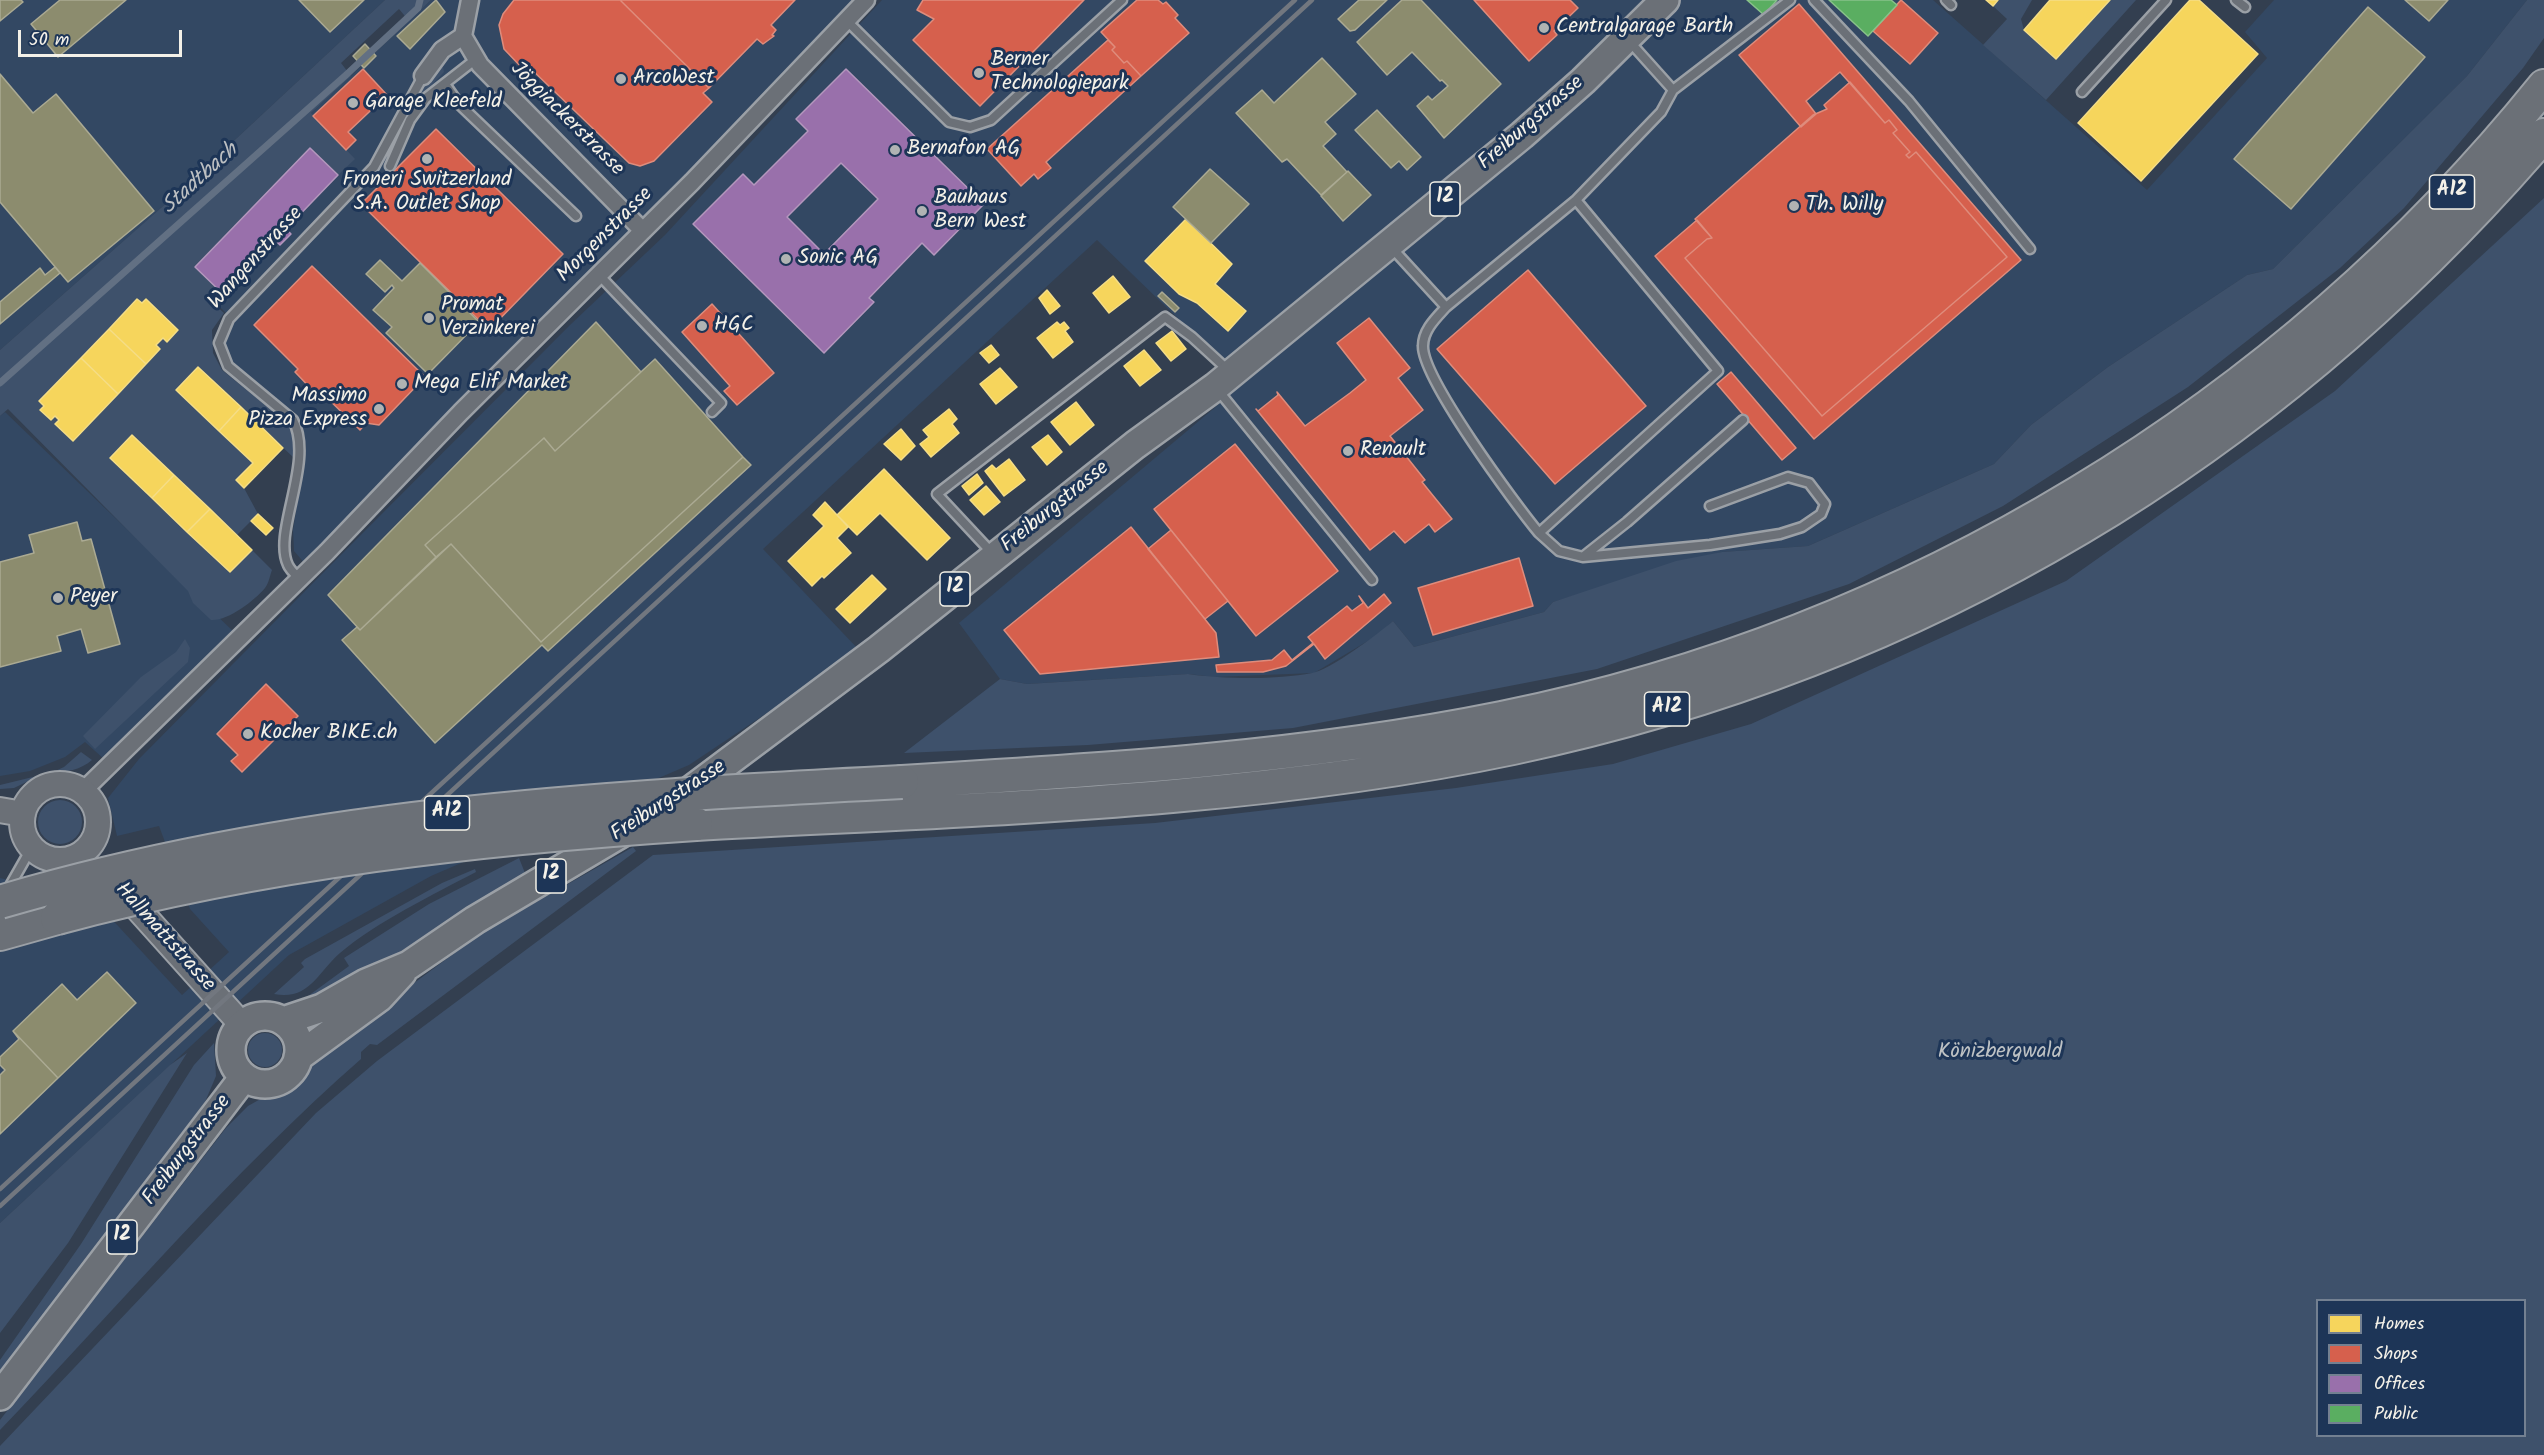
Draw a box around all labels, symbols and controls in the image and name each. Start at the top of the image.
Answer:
place label: Centralgarage Barth [1556,15,1733,41]
scale bar [21,18,184,56]
marker: Centralgarage Barth [1537,21,1551,35]
text: 50 m [29,26,69,55]
place label: Berner Technologiepark [991,48,1129,98]
street label: Jöggiackerstrasse [504,58,628,182]
place label: ArcoWest [633,66,715,92]
marker: Berner Technologiepark [972,66,986,80]
street label: Freiburgstrasse [1474,71,1590,177]
marker: ArcoWest [614,72,628,86]
place label: Garage Kleefeld [365,90,502,116]
marker: Garage Kleefeld [346,96,360,110]
place label: Bernafon AG [907,137,1020,163]
water label: Stadtbach [157,139,245,221]
marker: Bernafon AG [888,143,902,157]
marker: Froneri Switzerland S.A. Outlet Shop [420,152,434,166]
place label: Froneri Switzerland S.A. Outlet Shop [342,168,512,218]
road number: A12 [2430,175,2474,209]
road number: 12 [1430,182,1460,216]
street label: Morgenstrasse [553,183,659,289]
place label: Bauhaus Bern West [934,186,1026,236]
place label: Th. Willy [1806,193,1883,219]
marker: Th. Willy [1787,199,1801,213]
street label: Wangenstrasse [204,203,310,315]
marker: Bauhaus Bern West [915,204,929,218]
place label: Sonic AG [798,246,878,272]
marker: Sonic AG [779,252,793,266]
place label: Promat Verzinkerei [441,293,535,343]
marker: Promat Verzinkerei [422,311,436,325]
place label: HGC [714,313,753,339]
marker: HGC [695,319,709,333]
place label: Mega Elif Market [414,371,568,397]
marker: Mega Elif Market [395,377,409,391]
place label: Massimo Pizza Express [248,384,367,434]
marker: Massimo Pizza Express [372,402,386,416]
place label: Renault [1360,438,1426,464]
marker: Renault [1341,444,1355,458]
street label: Freiburgstrasse [997,457,1115,559]
road number: 12 [940,572,970,606]
place label: Peyer [70,585,117,611]
marker: Peyer [51,591,65,605]
road number: A12 [1644,692,1690,726]
place label: Kocher BIKE.ch [260,721,398,747]
marker: Kocher BIKE.ch [241,727,255,741]
street label: Freiburgstrasse [607,756,731,848]
road number: A12 [424,796,470,830]
road number: 12 [536,859,566,893]
street label: Hallmattstrasse [108,878,220,998]
park label: Könizbergwald [1938,1040,2062,1066]
street label: Freiburgstrasse [138,1091,238,1211]
road number: 12 [107,1220,137,1254]
legend [2316,1299,2526,1437]
text: Homes [2374,1310,2424,1339]
text: Shops [2374,1340,2418,1369]
text: Offices [2374,1370,2425,1399]
text: Public [2374,1400,2419,1429]

